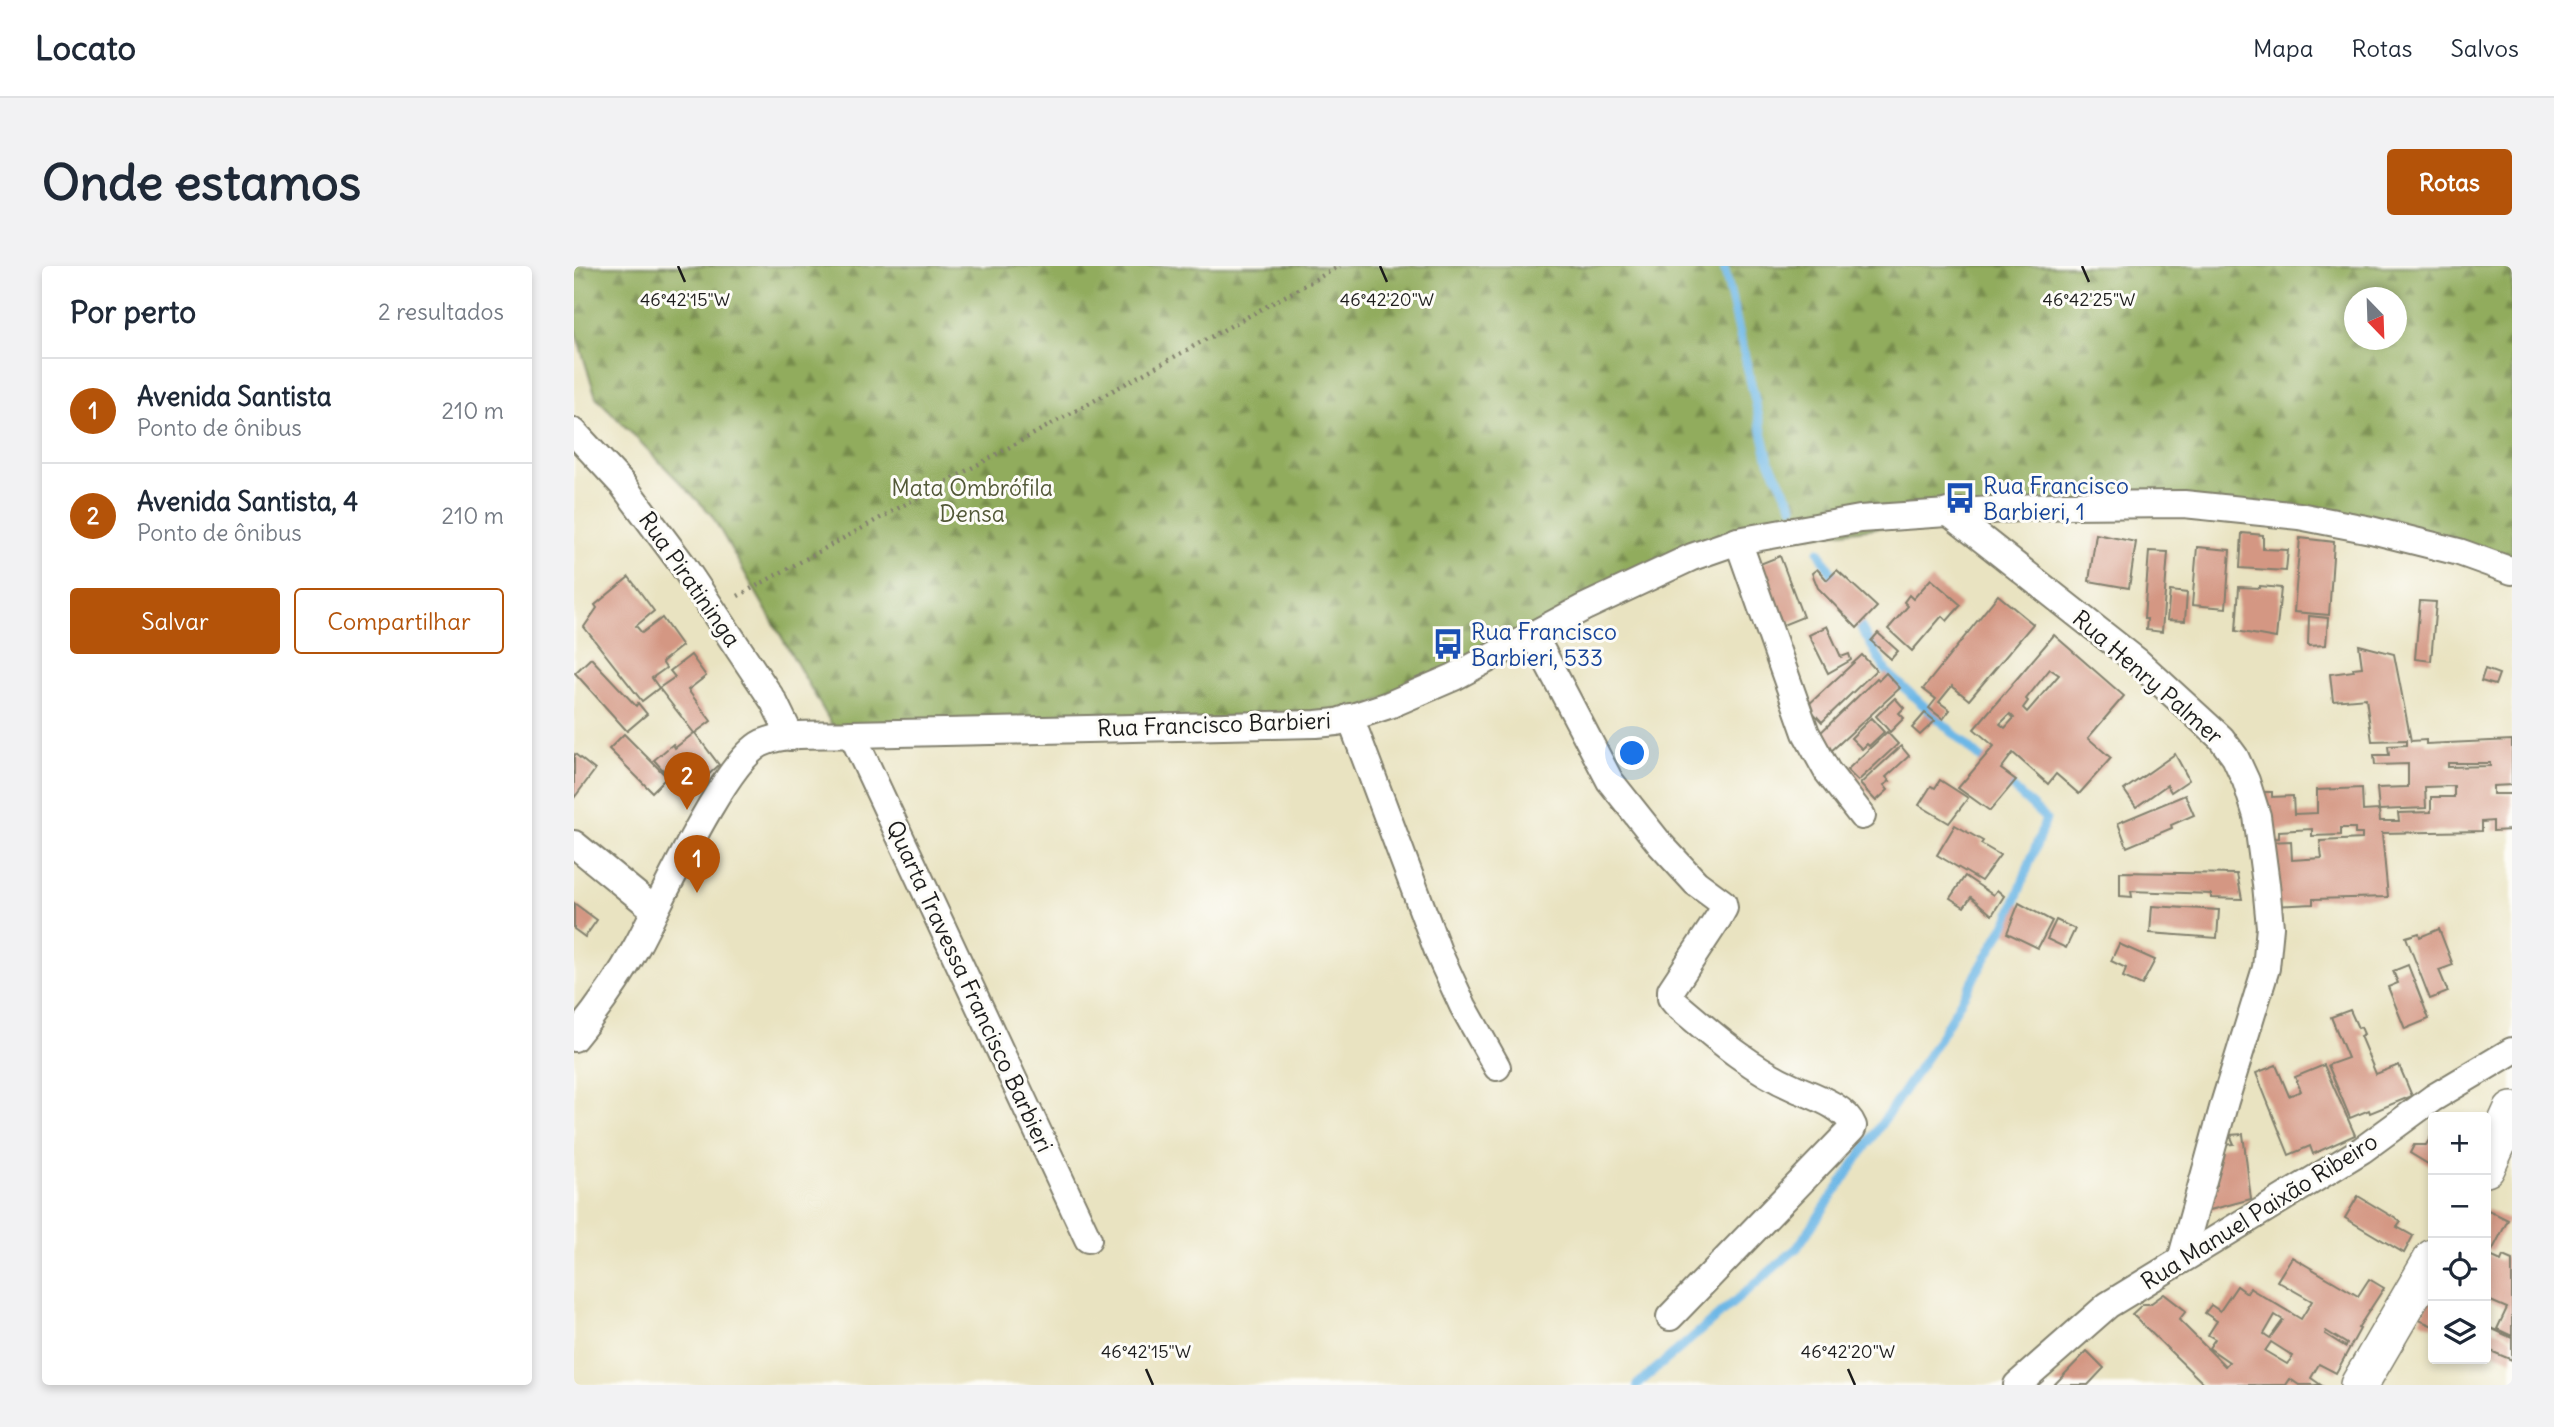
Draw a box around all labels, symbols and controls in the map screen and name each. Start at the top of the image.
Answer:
text: Locato [35,27,136,69]
text: Mapa [2253,33,2313,63]
text: Rotas [2351,33,2413,63]
text: Salvos [2451,33,2519,63]
button: Rotas [2387,149,2512,215]
text: Onde estamos [42,152,361,213]
north arrow [2344,287,2407,350]
text: 46°42'15"W [640,288,730,311]
text: 46°42'20"W [1340,288,1434,311]
text: 46°42'25"W [2043,288,2135,311]
text: Por perto [70,293,196,331]
text: 2 resultados [378,297,504,326]
text: Avenida Santista [137,380,332,413]
text: 1 [88,396,98,425]
text: 210 m [441,396,504,425]
text: Ponto de ônibus [137,413,302,442]
place label: Rua Francisco Barbieri, 1 [1983,471,2129,526]
park label: Mata Ombrófila Densa [891,473,1053,528]
bus stop icon: Rua Francisco Barbieri, 1 [1943,481,1977,515]
text: Avenida Santista, 4 [137,485,358,518]
text: 2 [87,501,99,530]
text: 210 m [441,501,504,530]
street label: Rua Piratininga [633,506,747,652]
text: Ponto de ônibus [137,518,302,547]
button: Salvar [70,588,280,654]
button: Compartilhar [294,588,504,654]
street label: Rua Henry Palmer [2067,604,2230,751]
place label: Rua Francisco Barbieri, 533 [1471,617,1617,672]
bus stop icon: Rua Francisco Barbieri, 533 [1431,627,1465,661]
street label: Rua Francisco Barbieri [1097,705,1331,743]
your location [1615,736,1649,770]
pin: 2 [664,752,710,810]
street label: Quarta Travessa Francisco Barbieri [880,816,1060,1156]
pin: 1 [674,835,720,893]
map controls [2428,1112,2491,1364]
button: + [2428,1112,2491,1175]
street label: Rua Manuel Paixão Ribeiro [2135,1126,2383,1296]
button: − [2428,1175,2491,1238]
button: locate [2428,1238,2491,1301]
button: layers [2428,1301,2491,1364]
text: 46°42'15"W [1101,1340,1191,1363]
text: 46°42'20"W [1801,1340,1895,1363]

